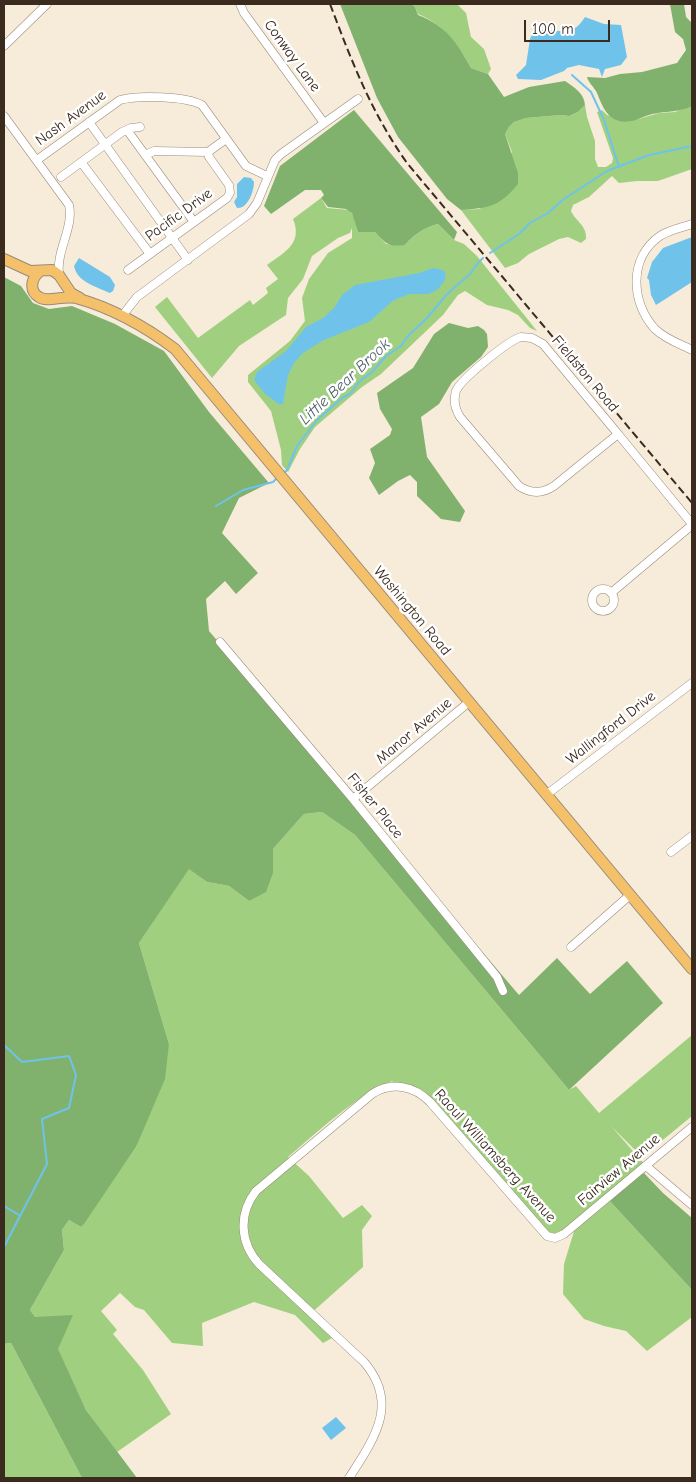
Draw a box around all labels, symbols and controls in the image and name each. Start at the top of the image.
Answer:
scale bar [526,10,612,42]
street label: Conway Lane [260,17,324,95]
text: 100 m [532,20,574,38]
street label: Nash Avenue [32,86,110,150]
street label: Pacific Drive [142,185,216,245]
street label: Fieldston Road [548,332,622,416]
water label: Little Bear Brook [296,335,394,429]
street label: Washington Road [369,563,455,659]
street label: Wallingford Drive [563,687,659,769]
street label: Manor Avenue [373,694,455,768]
street label: Fisher Place [343,770,407,842]
street label: Raoul Williamsberg Avenue [430,1086,560,1226]
street label: Fairview Avenue [574,1130,664,1210]

